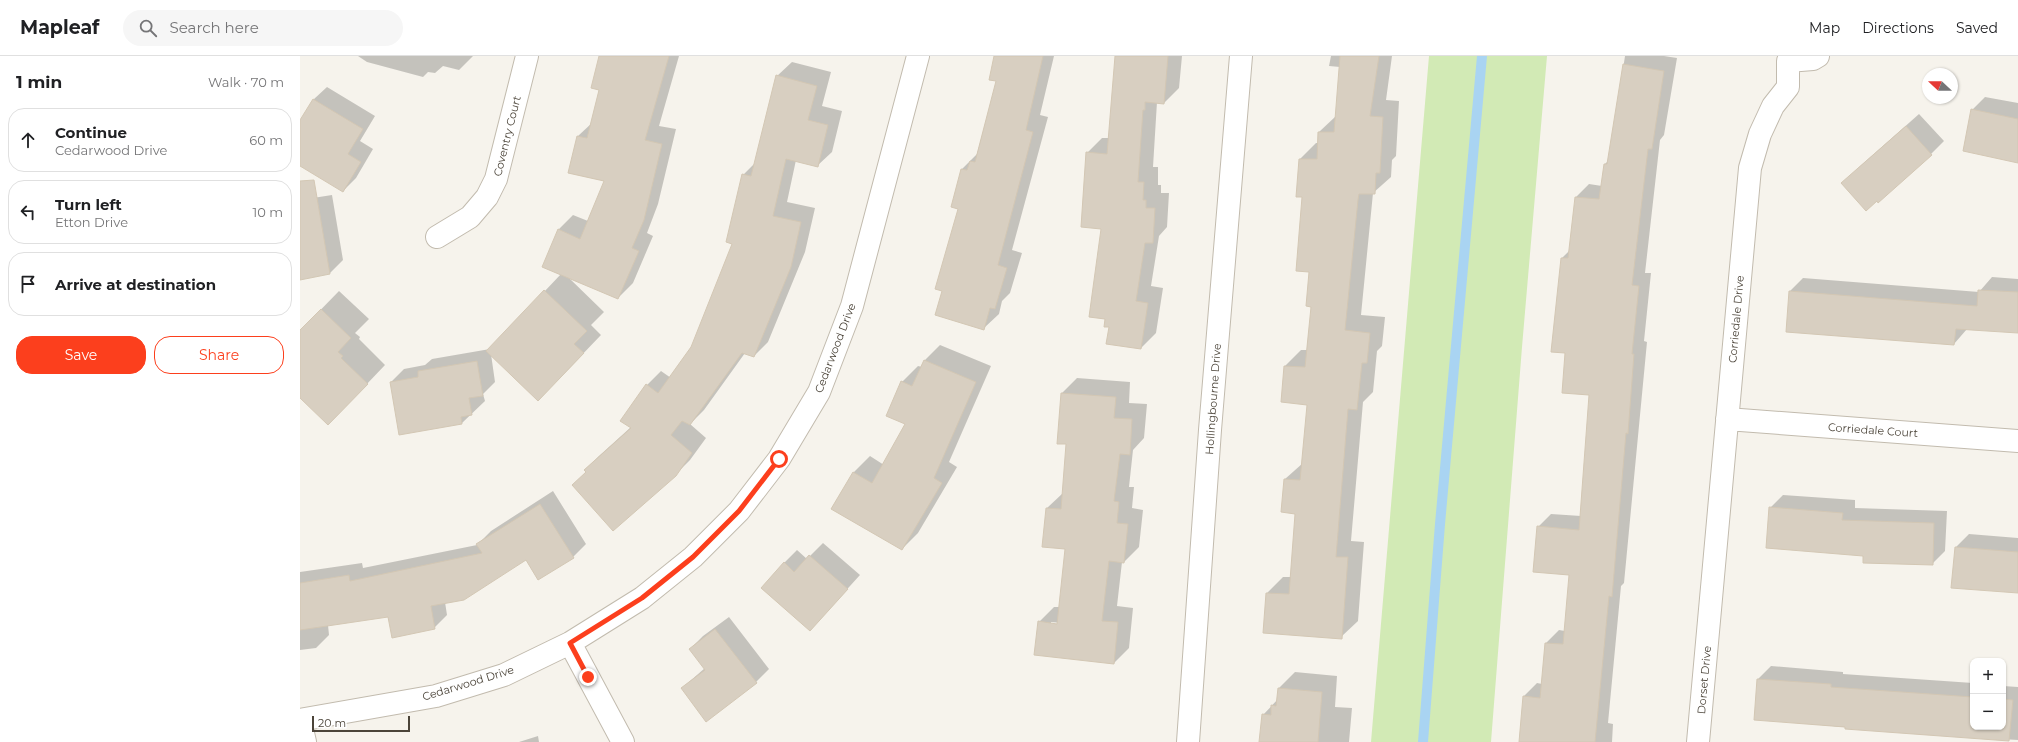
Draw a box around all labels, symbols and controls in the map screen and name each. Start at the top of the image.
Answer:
search box [123,10,403,46]
text: Mapleaf [20,16,99,39]
icon: search [137,17,159,39]
text: Search here [169,18,259,37]
text: Map [1809,19,1840,37]
text: Directions [1862,19,1934,37]
text: Saved [1956,19,1998,37]
north arrow [1922,68,1958,104]
text: 1 min [16,72,62,92]
text: Walk · 70 m [208,74,284,90]
street label: Coventry Court [490,94,524,178]
text: Continue [55,123,127,142]
icon: ahead [17,129,39,151]
text: 60 m [249,132,283,148]
text: Cedarwood Drive [55,142,167,158]
text: Turn left [55,195,122,214]
icon: left [17,201,39,223]
text: 10 m [253,204,283,220]
text: Etton Drive [55,214,128,230]
icon: arrive [17,273,39,295]
street label: Corriedale Drive [1725,274,1747,363]
text: Arrive at destination [55,275,216,294]
street label: Cedarwood Drive [811,301,859,395]
button: Save [16,336,146,374]
button: Share [154,336,284,374]
street label: Hollingbourne Drive [1202,343,1224,455]
street label: Corriedale Court [1828,420,1919,440]
route start [770,450,788,468]
street label: Dorset Drive [1694,645,1714,715]
map controls [1970,658,2006,730]
button: + [1970,658,2006,694]
street label: Cedarwood Drive [420,662,516,704]
route end [579,668,597,686]
button: − [1970,694,2006,730]
scale bar [312,714,410,733]
text: 20 m [318,716,346,730]

